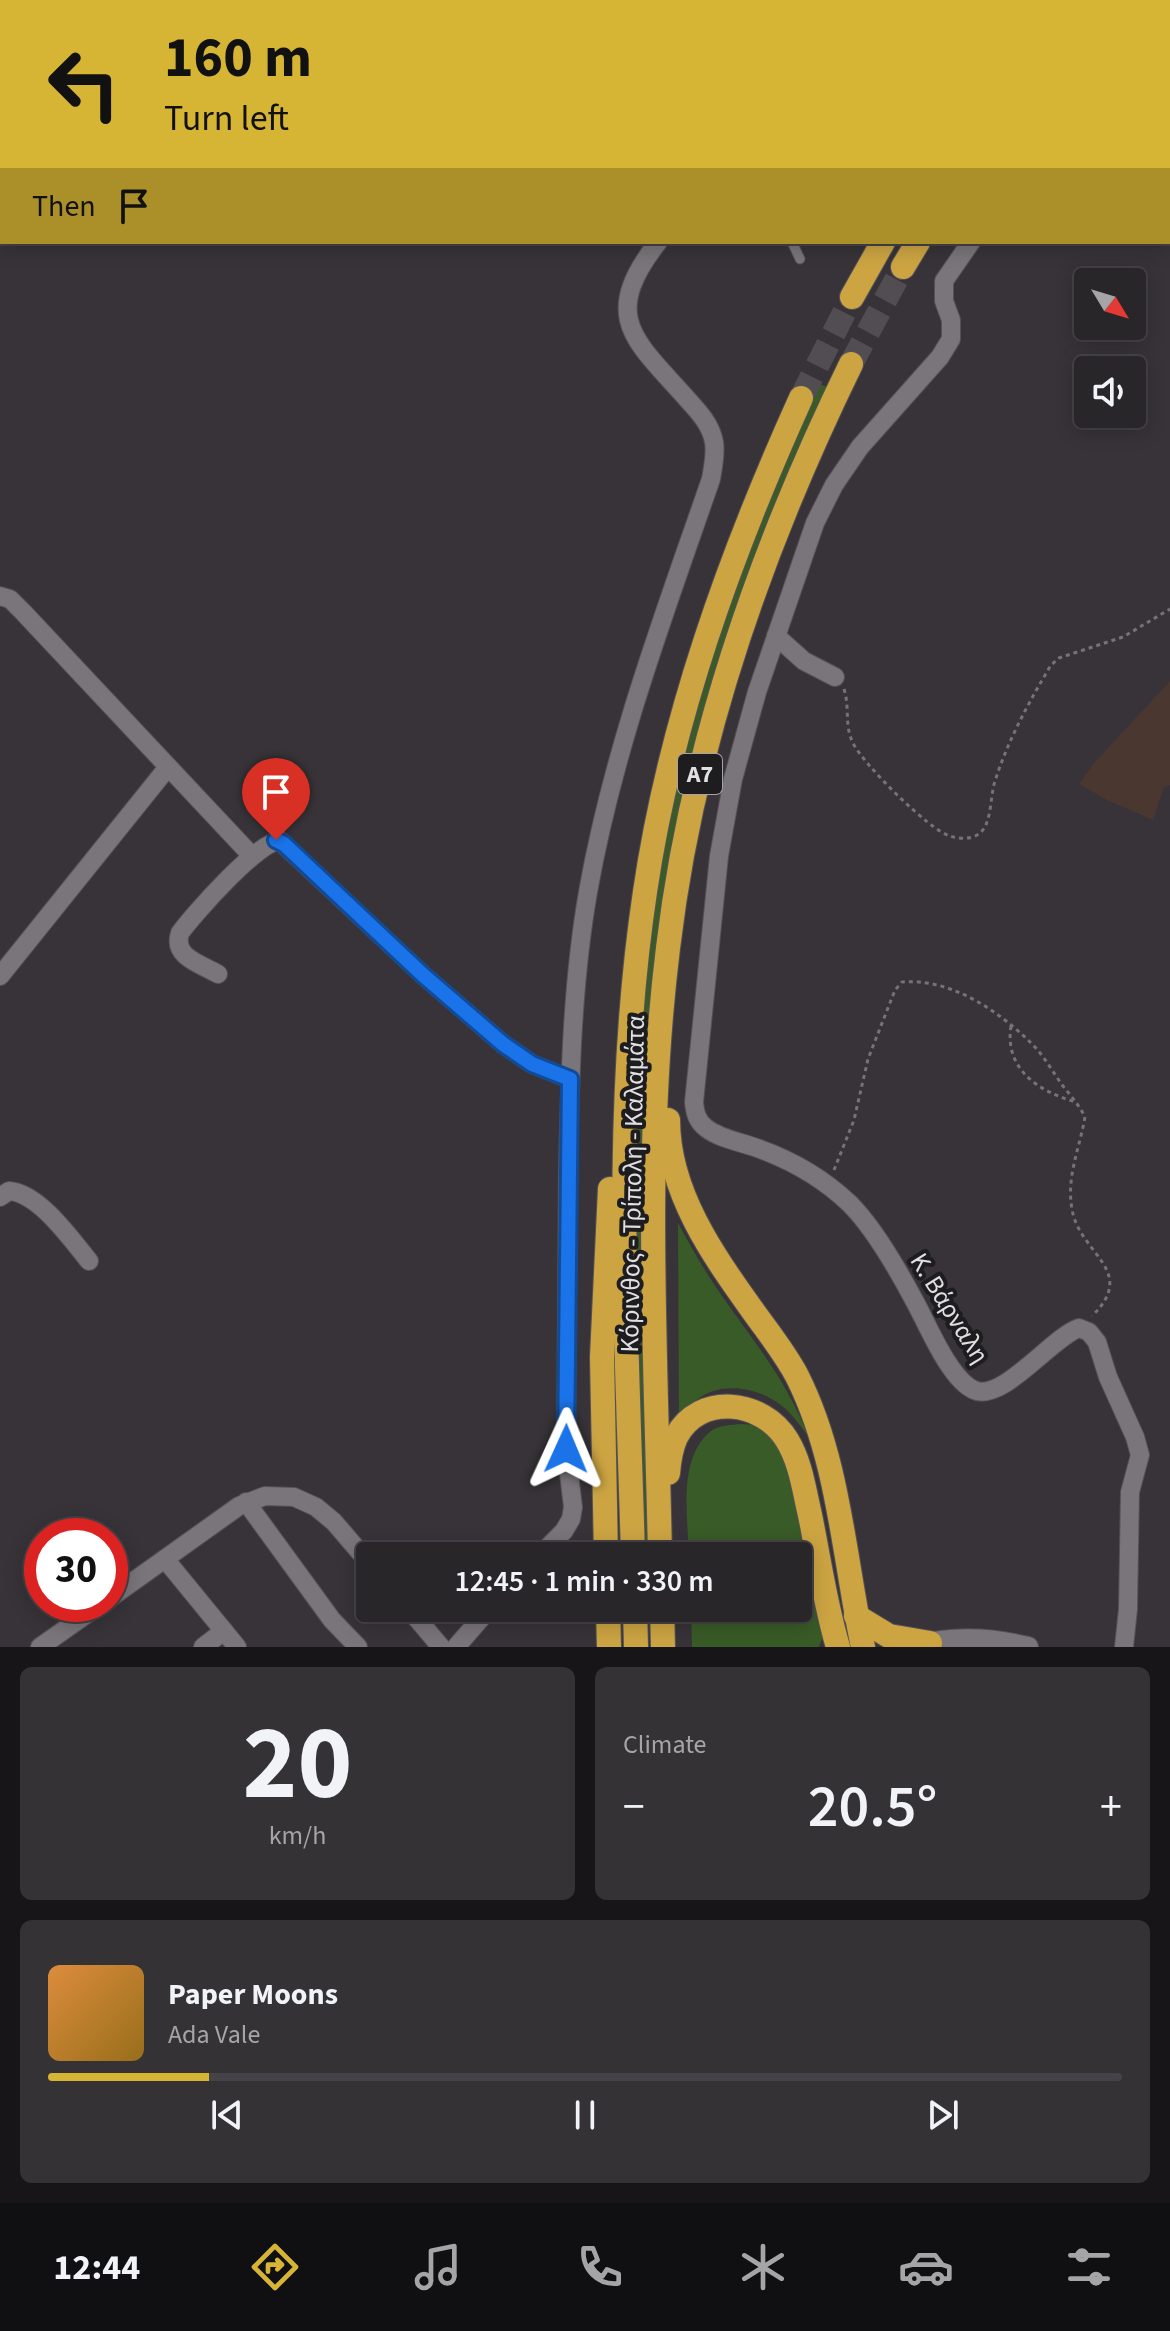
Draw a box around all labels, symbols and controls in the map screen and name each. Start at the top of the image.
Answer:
text: 160 m [164,19,312,98]
icon: left [32,32,136,136]
text: Turn left [164,93,289,144]
icon: arrive [112,184,156,228]
text: Then [32,185,96,228]
north arrow [1074,268,1146,340]
map controls [1074,268,1146,428]
button: sound [1074,356,1146,428]
road number: Α7 [678,754,722,794]
pin [242,758,310,840]
icon: arrive [254,770,298,814]
street label: Κόρινθος - Τρίπολη - Καλαμάτα [611,1015,654,1353]
street label: Κ. Βάρναλη [901,1246,998,1371]
position arrow [524,1407,608,1491]
speed limit sign: 30 [24,1518,128,1622]
text: 12:45 · 1 min · 330 m [454,1560,714,1603]
text: 20 [243,1691,352,1839]
text: Climate [623,1726,707,1763]
text: 20.5° [808,1765,937,1850]
text: − [623,1776,645,1839]
text: + [1100,1776,1122,1839]
text: km/h [269,1817,326,1854]
text: Paper Moons [168,1973,338,2016]
text: Ada Vale [168,2016,260,2053]
icon: previous [205,2093,249,2137]
icon: pause [563,2093,607,2137]
icon: next [921,2093,965,2137]
icon: directions [247,2239,303,2295]
icon: music [410,2239,466,2295]
icon: phone [572,2239,628,2295]
icon: climate [735,2239,791,2295]
icon: car [898,2239,954,2295]
icon: filters [1061,2239,1117,2295]
text: 12:44 [53,2242,140,2293]

